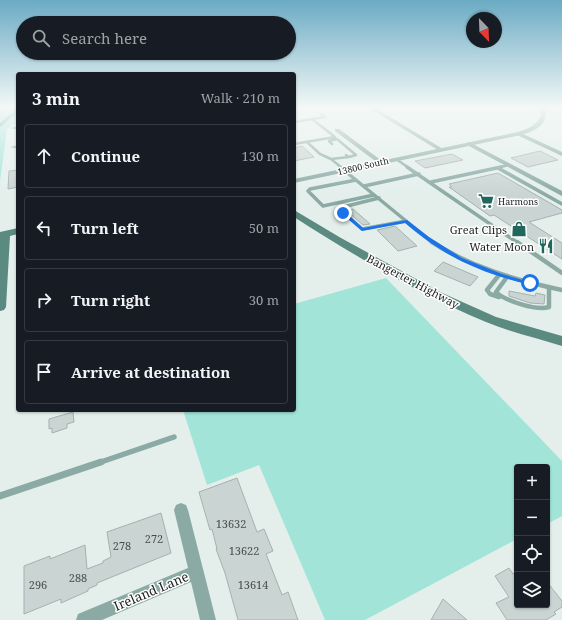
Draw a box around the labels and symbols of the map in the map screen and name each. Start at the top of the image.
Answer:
north arrow [466,12,502,48]
street label: 13800 South [336,154,390,178]
supermarket icon: Harmons [477,192,495,210]
place label: Harmons [498,195,538,208]
route end [334,204,352,222]
shop icon: Great Clips [510,220,528,238]
place label: Great Clips [450,222,507,237]
restaurant icon: Water Moon [537,237,555,255]
place label: Water Moon [469,239,534,254]
street label: Bangerter Highway [364,250,462,312]
route start [521,274,539,292]
house number: 13632 [216,516,246,531]
house number: 272 [145,531,163,546]
house number: 278 [113,538,131,553]
house number: 13622 [229,543,259,558]
street label: Ireland Lane [111,567,191,615]
house number: 288 [69,570,87,585]
house number: 296 [29,577,47,592]
house number: 13614 [238,577,268,592]

